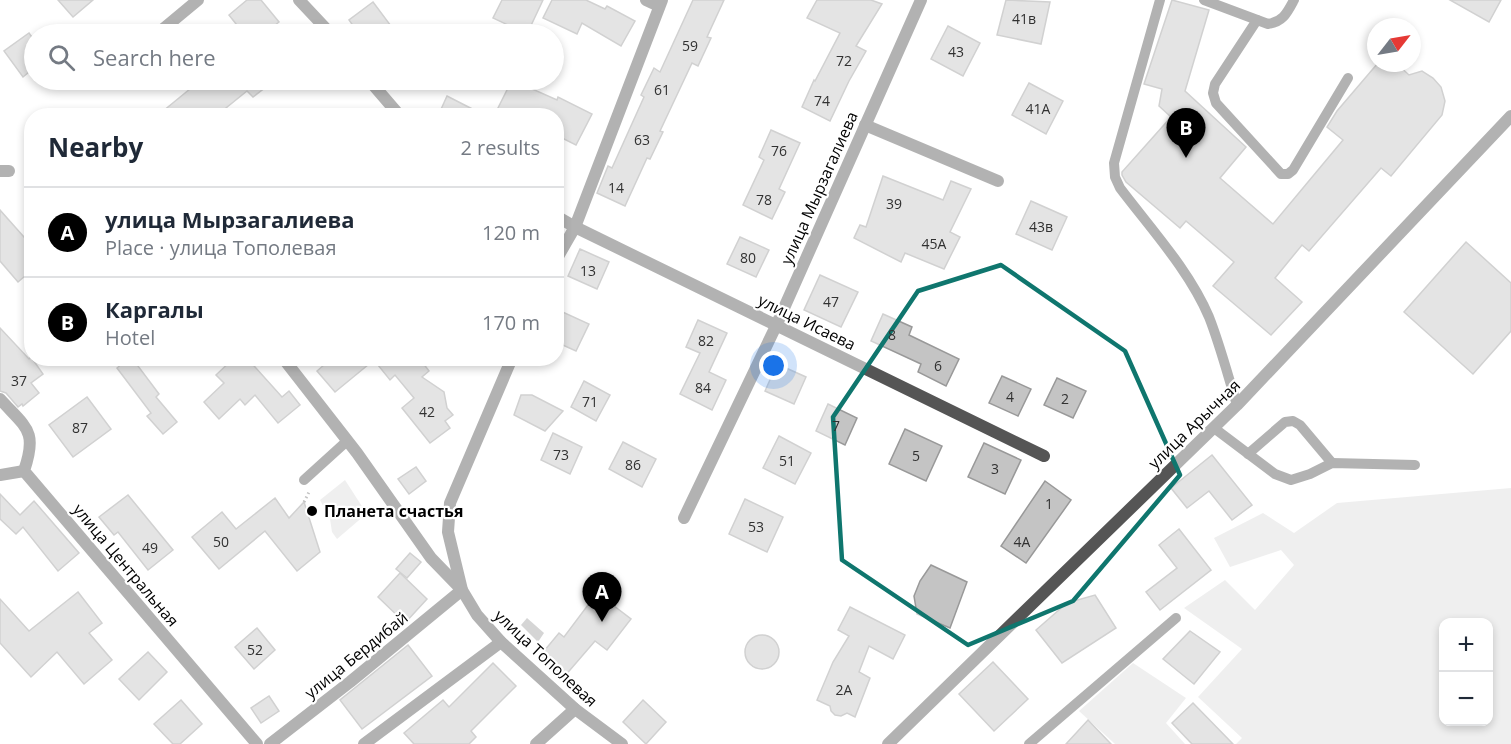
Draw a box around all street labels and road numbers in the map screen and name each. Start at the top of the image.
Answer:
street label: улица Мырзагалиева [775,108,863,268]
street label: улица Исаева [754,289,860,355]
street label: улица Арычная [1143,374,1245,474]
street label: улица Центральная [68,499,184,631]
street label: улица Тополевая [490,604,602,712]
street label: улица Бердибай [300,607,412,703]

